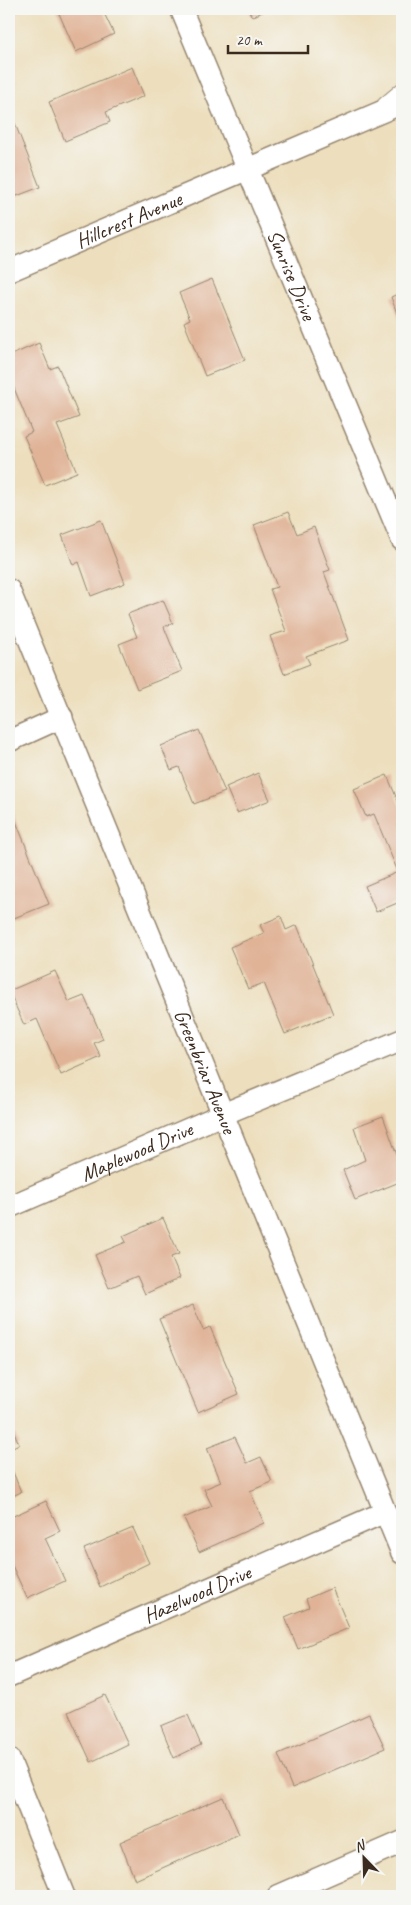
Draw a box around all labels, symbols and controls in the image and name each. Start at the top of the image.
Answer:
scale bar [228,22,308,54]
text: 20 m [236,31,263,50]
street label: Hillcrest Avenue [72,185,187,254]
street label: Sunrise Drive [261,226,322,325]
street label: Greenbriar Avenue [169,1006,243,1139]
street label: Maplewood Drive [77,1116,197,1187]
street label: Hazelwood Drive [139,1559,256,1629]
north arrow [338,1832,388,1882]
text: N [352,1836,369,1856]

